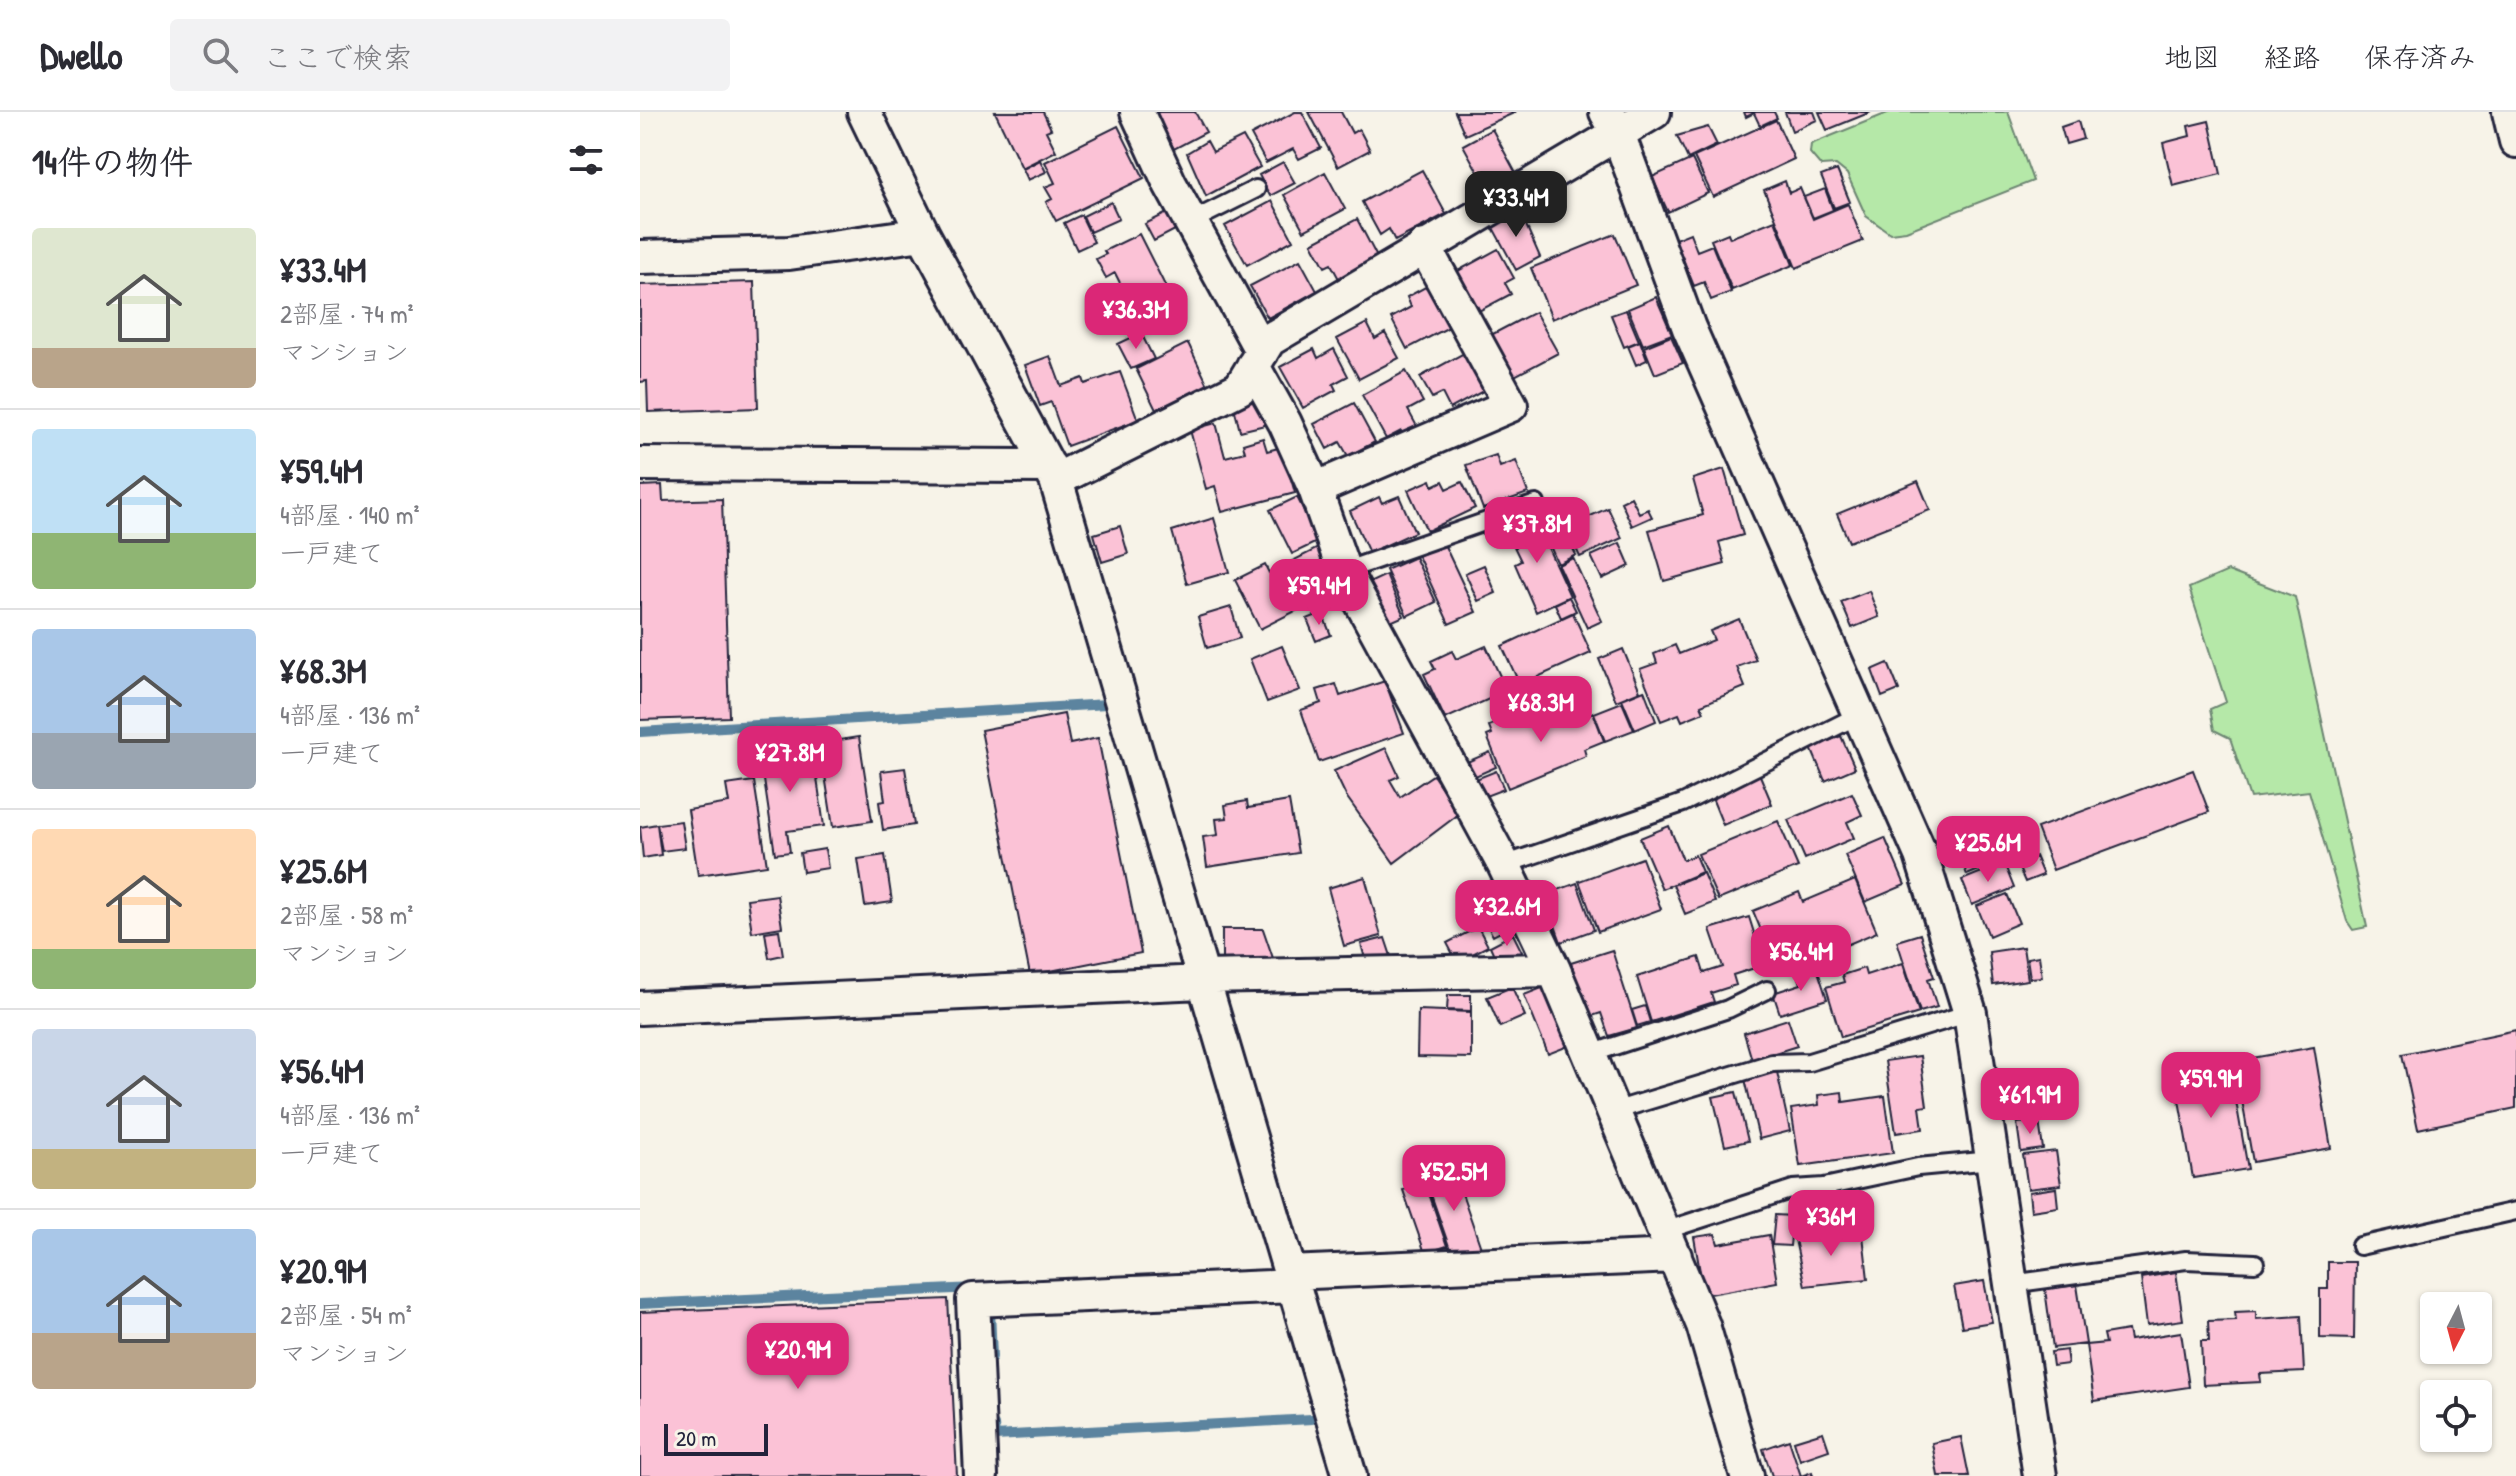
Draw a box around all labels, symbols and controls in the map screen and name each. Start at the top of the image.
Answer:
search box [170,19,730,91]
text: Dwello [40,29,122,81]
icon: search [198,33,242,77]
text: ここで検索 [262,37,412,77]
text: 地図 [2164,38,2220,76]
text: 経路 [2264,38,2320,76]
text: 保存済み [2364,38,2476,76]
icon: filters [564,138,608,182]
text: 14件の物件 [32,139,193,185]
pin: ¥33.4M [1451,171,1581,239]
text: ¥33.4M [1483,179,1549,214]
text: ¥33.4M [280,247,367,293]
icon: home [96,260,192,356]
pin: ¥36.3M [1071,283,1201,351]
text: ¥36.3M [1103,291,1169,326]
text: 2部屋 · 74 m² [280,296,414,331]
text: マンション [280,334,409,369]
text: ¥59.4M [280,448,363,494]
icon: home [96,461,192,557]
text: 4部屋 · 140 m² [280,497,419,532]
pin: ¥37.8M [1472,497,1602,565]
text: ¥37.8M [1503,505,1571,540]
text: 一戸建て [280,535,384,570]
pin: ¥59.4M [1254,559,1384,627]
text: ¥59.4M [1287,567,1351,602]
text: ¥68.3M [280,648,367,694]
icon: home [96,661,192,757]
pin: ¥68.3M [1476,676,1606,744]
text: ¥68.3M [1508,684,1574,719]
text: 4部屋 · 136 m² [280,697,420,732]
pin: ¥27.8M [725,726,855,794]
text: ¥27.8M [755,734,825,769]
text: 一戸建て [280,735,384,770]
pin: ¥25.6M [1923,816,2053,884]
text: ¥25.6M [1955,824,2021,859]
text: ¥25.6M [280,848,367,894]
icon: home [96,861,192,957]
pin: ¥32.6M [1442,880,1572,948]
text: ¥32.6M [1473,888,1541,923]
text: 2部屋 · 58 m² [280,897,413,932]
pin: ¥56.4M [1736,925,1866,993]
text: ¥56.4M [1769,933,1833,968]
text: マンション [280,935,409,970]
text: ¥56.4M [280,1048,364,1094]
pin: ¥59.9M [2146,1052,2276,1120]
text: ¥59.9M [2179,1060,2243,1095]
icon: home [96,1061,192,1157]
pin: ¥61.9M [1965,1068,2095,1136]
text: ¥61.9M [1999,1076,2061,1111]
text: 4部屋 · 136 m² [280,1097,420,1132]
text: 一戸建て [280,1135,384,1170]
pin: ¥52.5M [1389,1145,1519,1213]
text: ¥52.5M [1420,1153,1488,1188]
pin: ¥36M [1784,1190,1878,1258]
text: ¥36M [1806,1198,1856,1233]
text: ¥20.9M [280,1248,367,1294]
icon: home [96,1261,192,1357]
north arrow [2420,1292,2492,1364]
map controls [2420,1292,2492,1452]
text: 2部屋 · 54 m² [280,1297,412,1332]
pin: ¥20.9M [733,1323,863,1391]
text: ¥20.9M [765,1331,831,1366]
text: マンション [280,1335,409,1370]
button: locate [2420,1380,2492,1452]
scale bar [664,1420,768,1456]
text: 20 m [676,1423,716,1453]

